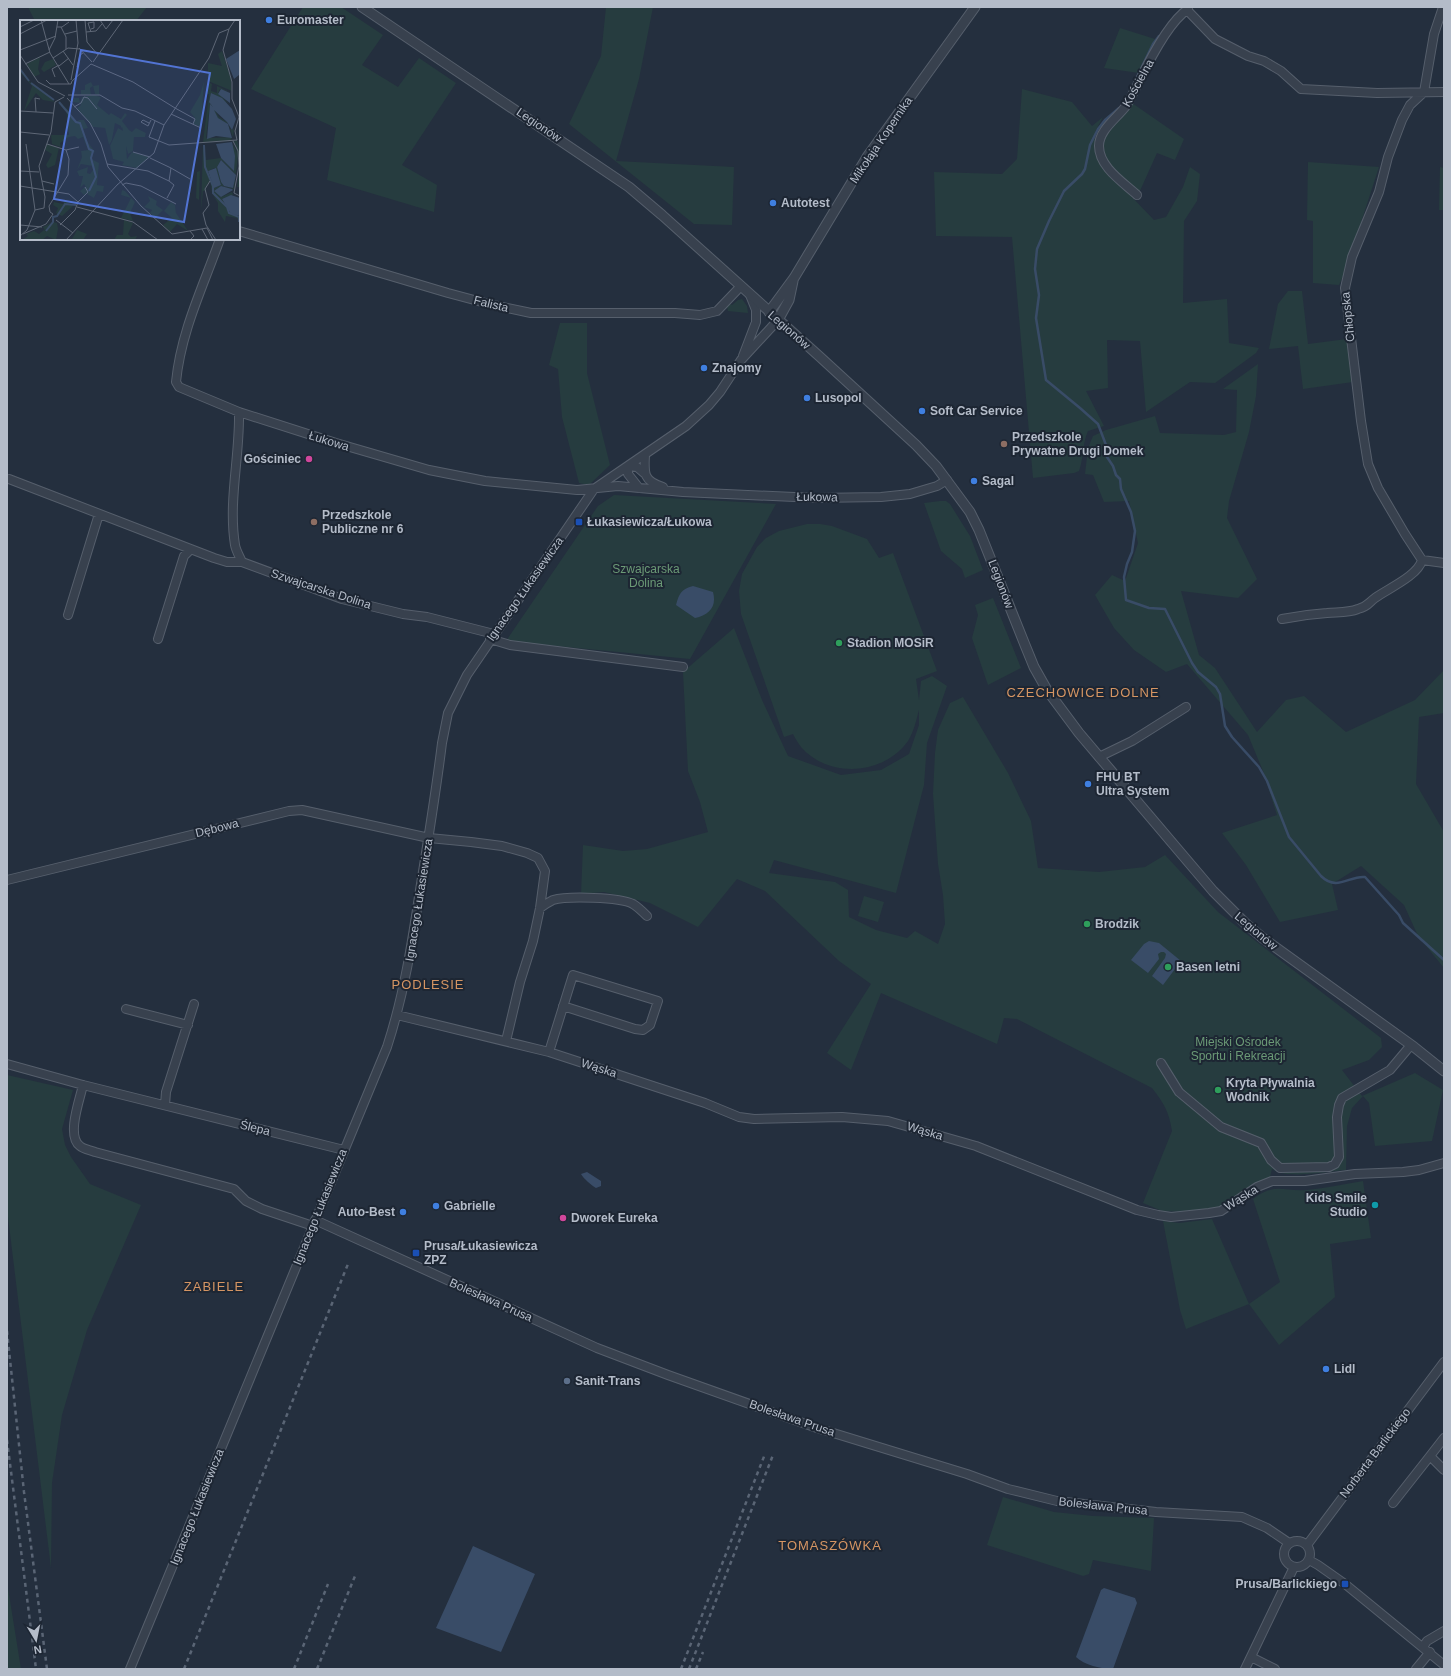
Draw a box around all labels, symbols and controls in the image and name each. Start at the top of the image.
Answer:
place label: Euromaster [277,13,344,27]
marker: Euromaster [264,15,274,25]
inset map [20,20,240,240]
street label: Kościelna [1119,57,1157,109]
street label: Mikołaja Kopernika [847,94,915,186]
street label: Legionów [514,105,564,145]
place label: Autotest [781,196,830,210]
marker: Autotest [768,198,778,208]
street label: Chłopska [1338,291,1358,343]
street label: Falista [472,293,510,315]
street label: Legionów [765,308,813,352]
place label: Znajomy [712,361,762,375]
marker: Znajomy [699,363,709,373]
place label: Lusopol [815,391,862,405]
marker: Lusopol [802,393,812,403]
place label: Soft Car Service [930,404,1023,418]
marker: Soft Car Service [917,406,927,416]
street label: Łukowa [307,428,351,454]
place label: Przedszkole Prywatne Drugi Domek [1012,430,1144,458]
marker: Przedszkole Prywatne Drugi Domek [999,439,1009,449]
place label: Gościniec [244,452,301,466]
marker: Gościniec [304,454,314,464]
place label: Sagal [982,474,1014,488]
marker: Sagal [969,476,979,486]
street label: Łukowa [796,490,838,504]
place label: Przedszkole Publiczne nr 6 [322,508,404,536]
place label: Łukasiewicza/Łukowa [587,515,712,529]
marker: Przedszkole Publiczne nr 6 [309,517,319,527]
marker: Łukasiewicza/Łukowa [574,517,584,527]
street label: Ignacego Łukasiewicza [484,534,567,644]
street label: Legionów [985,558,1017,611]
park label: Szwajcarska Dolina [612,562,680,590]
street label: Szwajcarska Dolina [269,566,373,612]
place label: Stadion MOSiR [847,636,934,650]
marker: Stadion MOSiR [834,638,844,648]
district label: CZECHOWICE DOLNE [1006,685,1160,700]
place label: FHU BT Ultra System [1096,770,1169,798]
marker: FHU BT Ultra System [1083,779,1093,789]
street label: Dębowa [194,816,240,840]
street label: Ignacego Łukasiewicza [402,837,436,962]
street label: Legionów [1232,909,1280,953]
place label: Brodzik [1095,917,1139,931]
marker: Brodzik [1082,919,1092,929]
place label: Basen letni [1176,960,1240,974]
marker: Basen letni [1163,962,1173,972]
district label: PODLESIE [391,977,465,992]
park label: Miejski Ośrodek Sportu i Rekreacji [1191,1035,1285,1063]
street label: Wąska [579,1056,619,1080]
place label: Kryta Pływalnia Wodnik [1226,1076,1315,1104]
marker: Kryta Pływalnia Wodnik [1213,1085,1223,1095]
street label: Ślepa [238,1117,272,1139]
street label: Wąska [905,1119,945,1143]
street label: Ignacego Łukasiewicza [290,1147,350,1267]
street label: Wąska [1222,1182,1261,1214]
place label: Kids Smile Studio [1306,1191,1367,1219]
place label: Gabrielle [444,1199,496,1213]
marker: Kids Smile Studio [1370,1200,1380,1210]
marker: Gabrielle [431,1201,441,1211]
place label: Auto-Best [338,1205,395,1219]
marker: Auto-Best [398,1207,408,1217]
place label: Dworek Eureka [571,1211,658,1225]
marker: Dworek Eureka [558,1213,568,1223]
place label: Prusa/Łukasiewicza ZPZ [424,1239,538,1267]
marker: Prusa/Łukasiewicza ZPZ [411,1248,421,1258]
street label: Bolesława Prusa [447,1275,535,1325]
district label: ZABIELE [184,1279,244,1294]
place label: Lidl [1334,1362,1355,1376]
marker: Lidl [1321,1364,1331,1374]
place label: Sanit-Trans [575,1374,641,1388]
marker: Sanit-Trans [562,1376,572,1386]
street label: Bolesława Prusa [747,1397,837,1439]
street label: Norberta Barlickiego [1337,1405,1413,1501]
street label: Ignacego Łukasiewicza [167,1447,227,1567]
street label: Bolesława Prusa [1058,1494,1148,1518]
district label: TOMASZÓWKA [778,1538,882,1553]
place label: Prusa/Barlickiego [1236,1577,1337,1591]
marker: Prusa/Barlickiego [1340,1579,1350,1589]
north arrow [16,1620,56,1660]
text: N [33,1643,43,1656]

